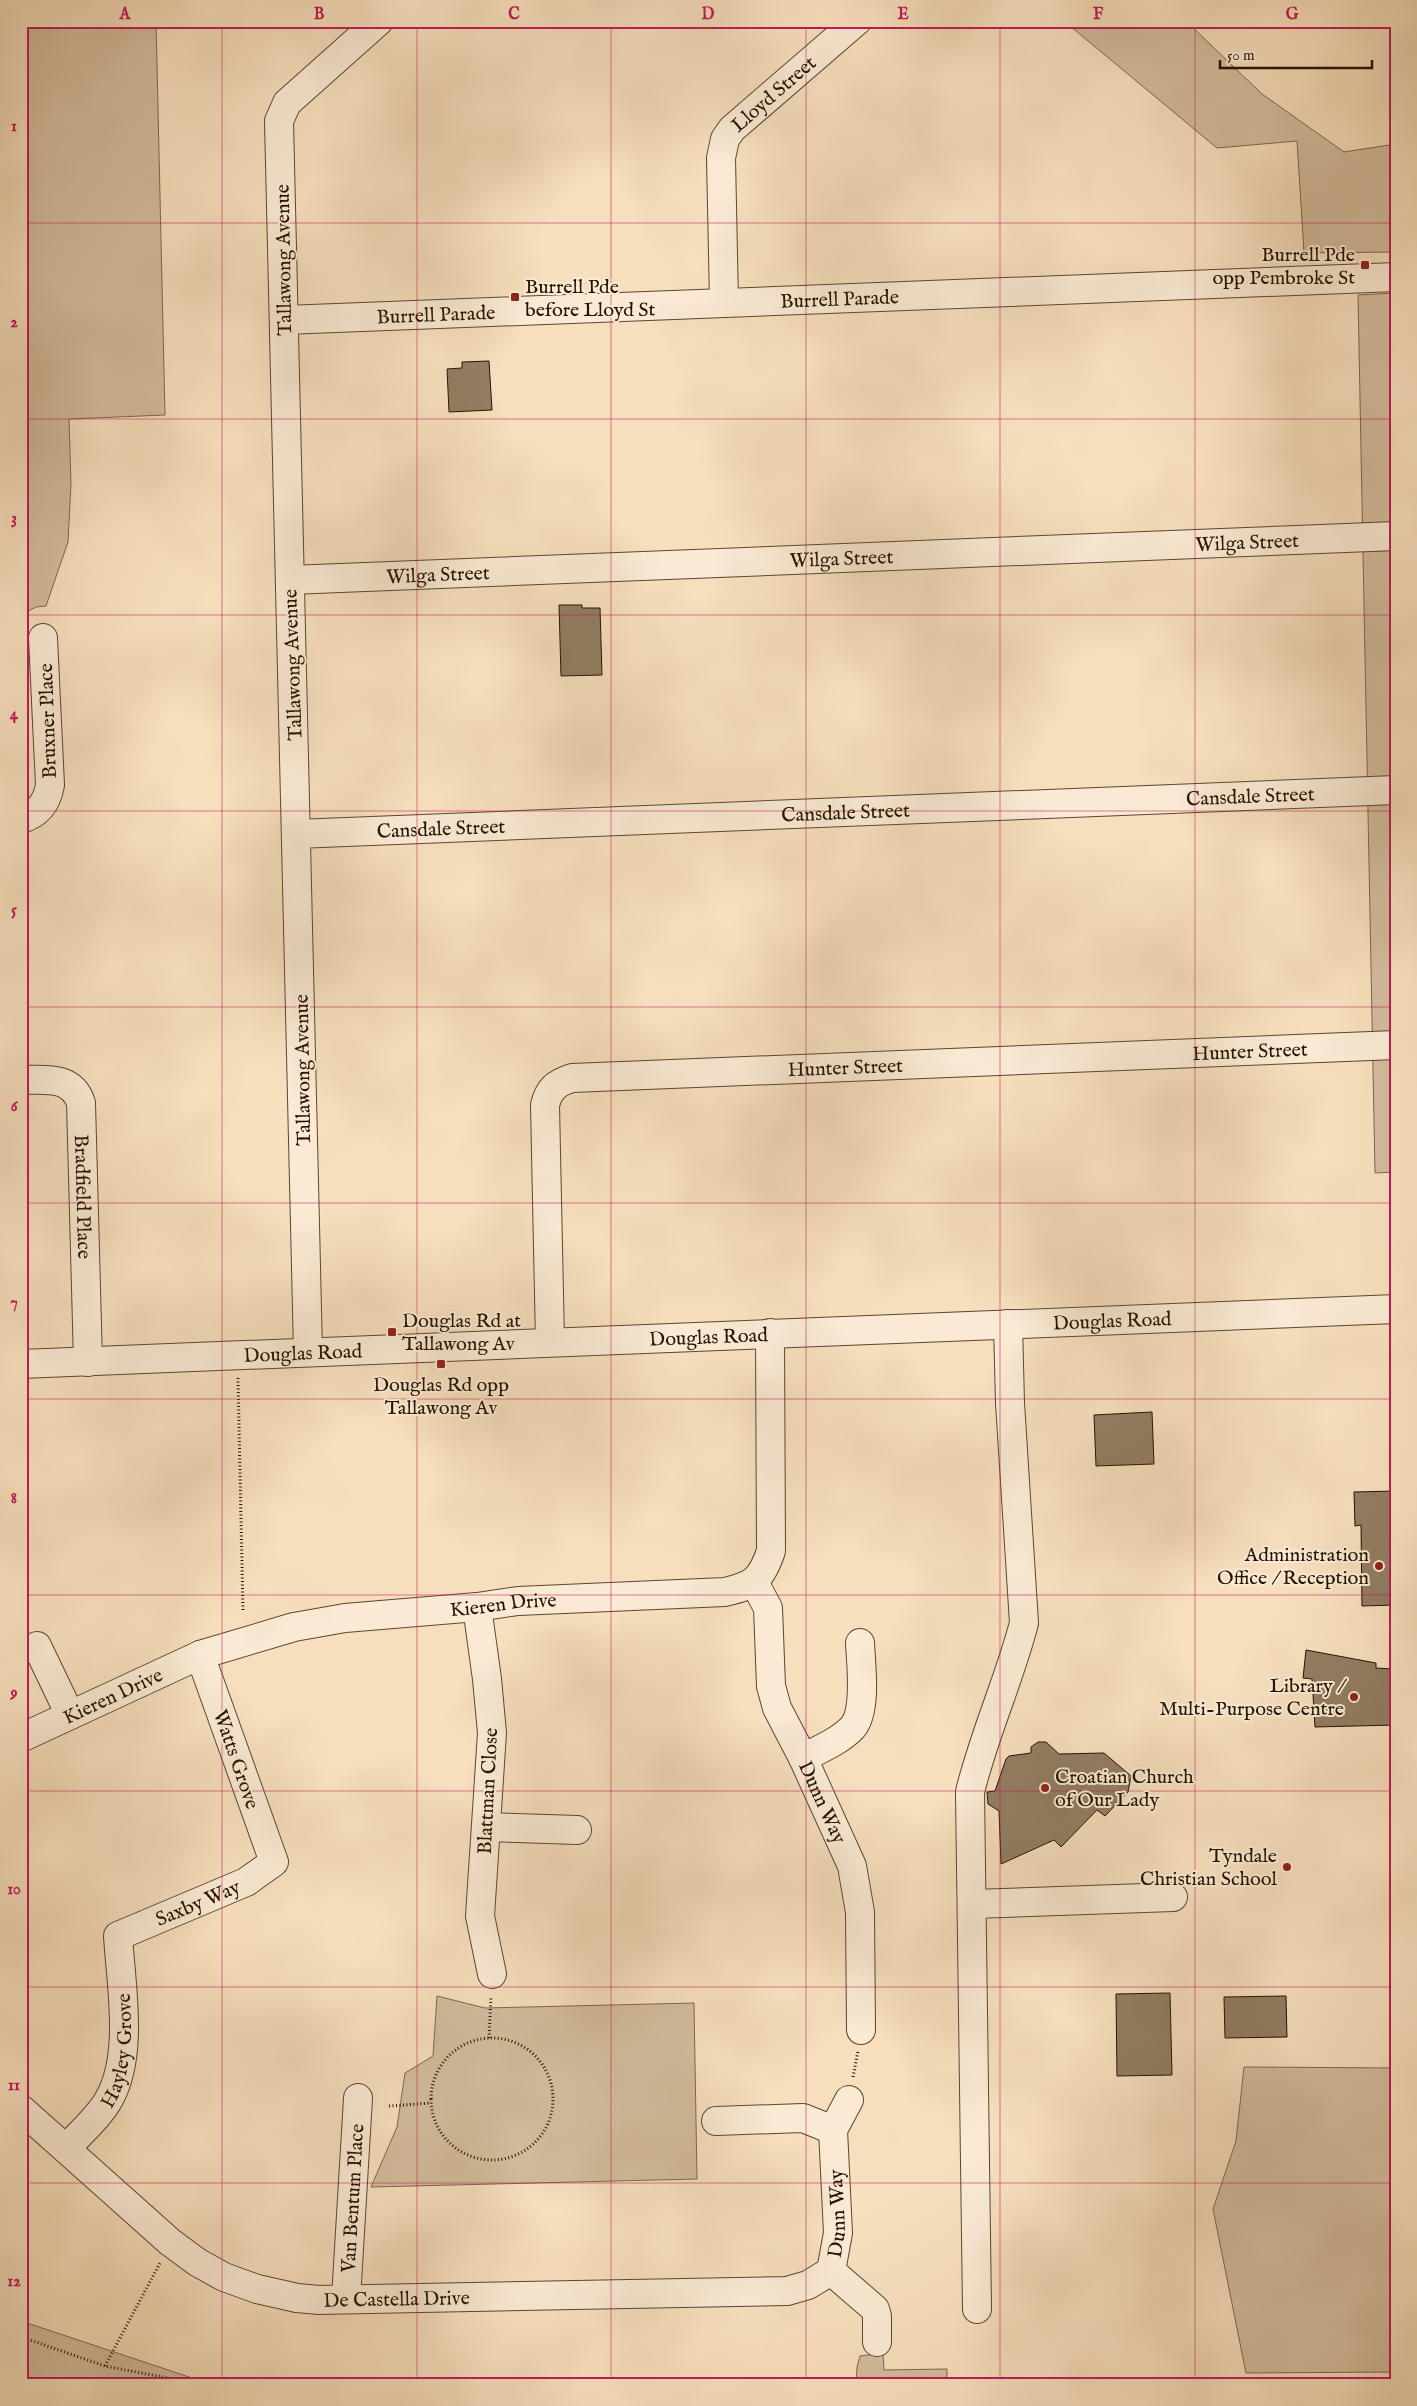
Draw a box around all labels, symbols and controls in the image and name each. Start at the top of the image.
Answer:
text: A [119,5,132,25]
text: B [314,5,325,25]
text: C [508,5,520,25]
text: D [702,5,715,25]
text: E [897,5,909,25]
text: F [1093,5,1104,25]
text: G [1286,5,1299,25]
scale bar [1220,38,1372,70]
text: 50 m [1227,46,1255,65]
street label: Lloyd Street [726,51,822,138]
text: 1 [11,117,17,137]
street label: Tallawong Avenue [271,184,298,336]
place label: Burrell Pde opp Pembroke St [1212,243,1355,291]
marker: Burrell Pde opp Pembroke St [1359,259,1371,271]
place label: Burrell Pde before Lloyd St [525,275,656,323]
street label: Burrell Parade [780,285,899,315]
marker: Burrell Pde before Lloyd St [509,291,521,303]
street label: Burrell Parade [376,301,496,330]
text: 2 [10,313,18,333]
text: 3 [11,509,17,529]
street label: Wilga Street [1195,529,1300,558]
street label: Wilga Street [789,545,894,574]
street label: Wilga Street [386,561,490,590]
street label: Tallawong Avenue [278,589,309,741]
street label: Bruxner Place [34,663,63,779]
text: 4 [10,705,19,725]
street label: Cansdale Street [1186,782,1315,812]
street label: Cansdale Street [781,798,911,829]
street label: Cansdale Street [376,815,506,845]
text: 5 [11,901,17,921]
street label: Tallawong Avenue [290,994,317,1146]
street label: Hunter Street [1192,1038,1308,1067]
street label: Hunter Street [787,1054,904,1083]
text: 6 [11,1097,19,1117]
street label: Bradfield Place [68,1134,96,1259]
text: 7 [10,1293,18,1313]
street label: Douglas Road [1052,1307,1172,1337]
place label: Douglas Rd at Tallawong Av [402,1309,521,1357]
street label: Douglas Road [649,1323,769,1353]
marker: Douglas Rd at Tallawong Av [386,1326,398,1338]
street label: Douglas Road [243,1339,363,1369]
marker: Douglas Rd opp Tallawong Av [435,1358,447,1370]
place label: Douglas Rd opp Tallawong Av [373,1373,509,1421]
text: 8 [11,1489,17,1509]
place label: Administration Office / Reception [1217,1543,1369,1591]
marker: Administration Office / Reception [1373,1560,1385,1572]
street label: Kieren Drive [449,1588,557,1623]
street label: Kieren Drive [59,1663,167,1731]
place label: Library / Multi-Purpose Centre [1159,1674,1347,1722]
text: 9 [10,1684,18,1704]
marker: Library / Multi-Purpose Centre [1348,1691,1360,1703]
street label: Watts Grove [207,1707,264,1812]
street label: Blattman Close [473,1727,504,1855]
street label: Dunn Way [792,1757,851,1848]
place label: Croatian Church of Our Lady [1055,1765,1194,1813]
marker: Croatian Church of Our Lady [1039,1782,1051,1794]
place label: Tyndale Christian School [1140,1844,1278,1892]
marker: Tyndale Christian School [1281,1861,1293,1873]
street label: Saxby Way [152,1875,244,1933]
text: 10 [7,1880,21,1900]
street label: Hayley Grove [95,1993,138,2113]
text: 11 [8,2076,20,2096]
street label: Van Bentum Place [337,2123,370,2274]
street label: Dunn Way [823,2169,852,2260]
text: 12 [7,2272,21,2292]
street label: De Castella Drive [323,2286,470,2314]

